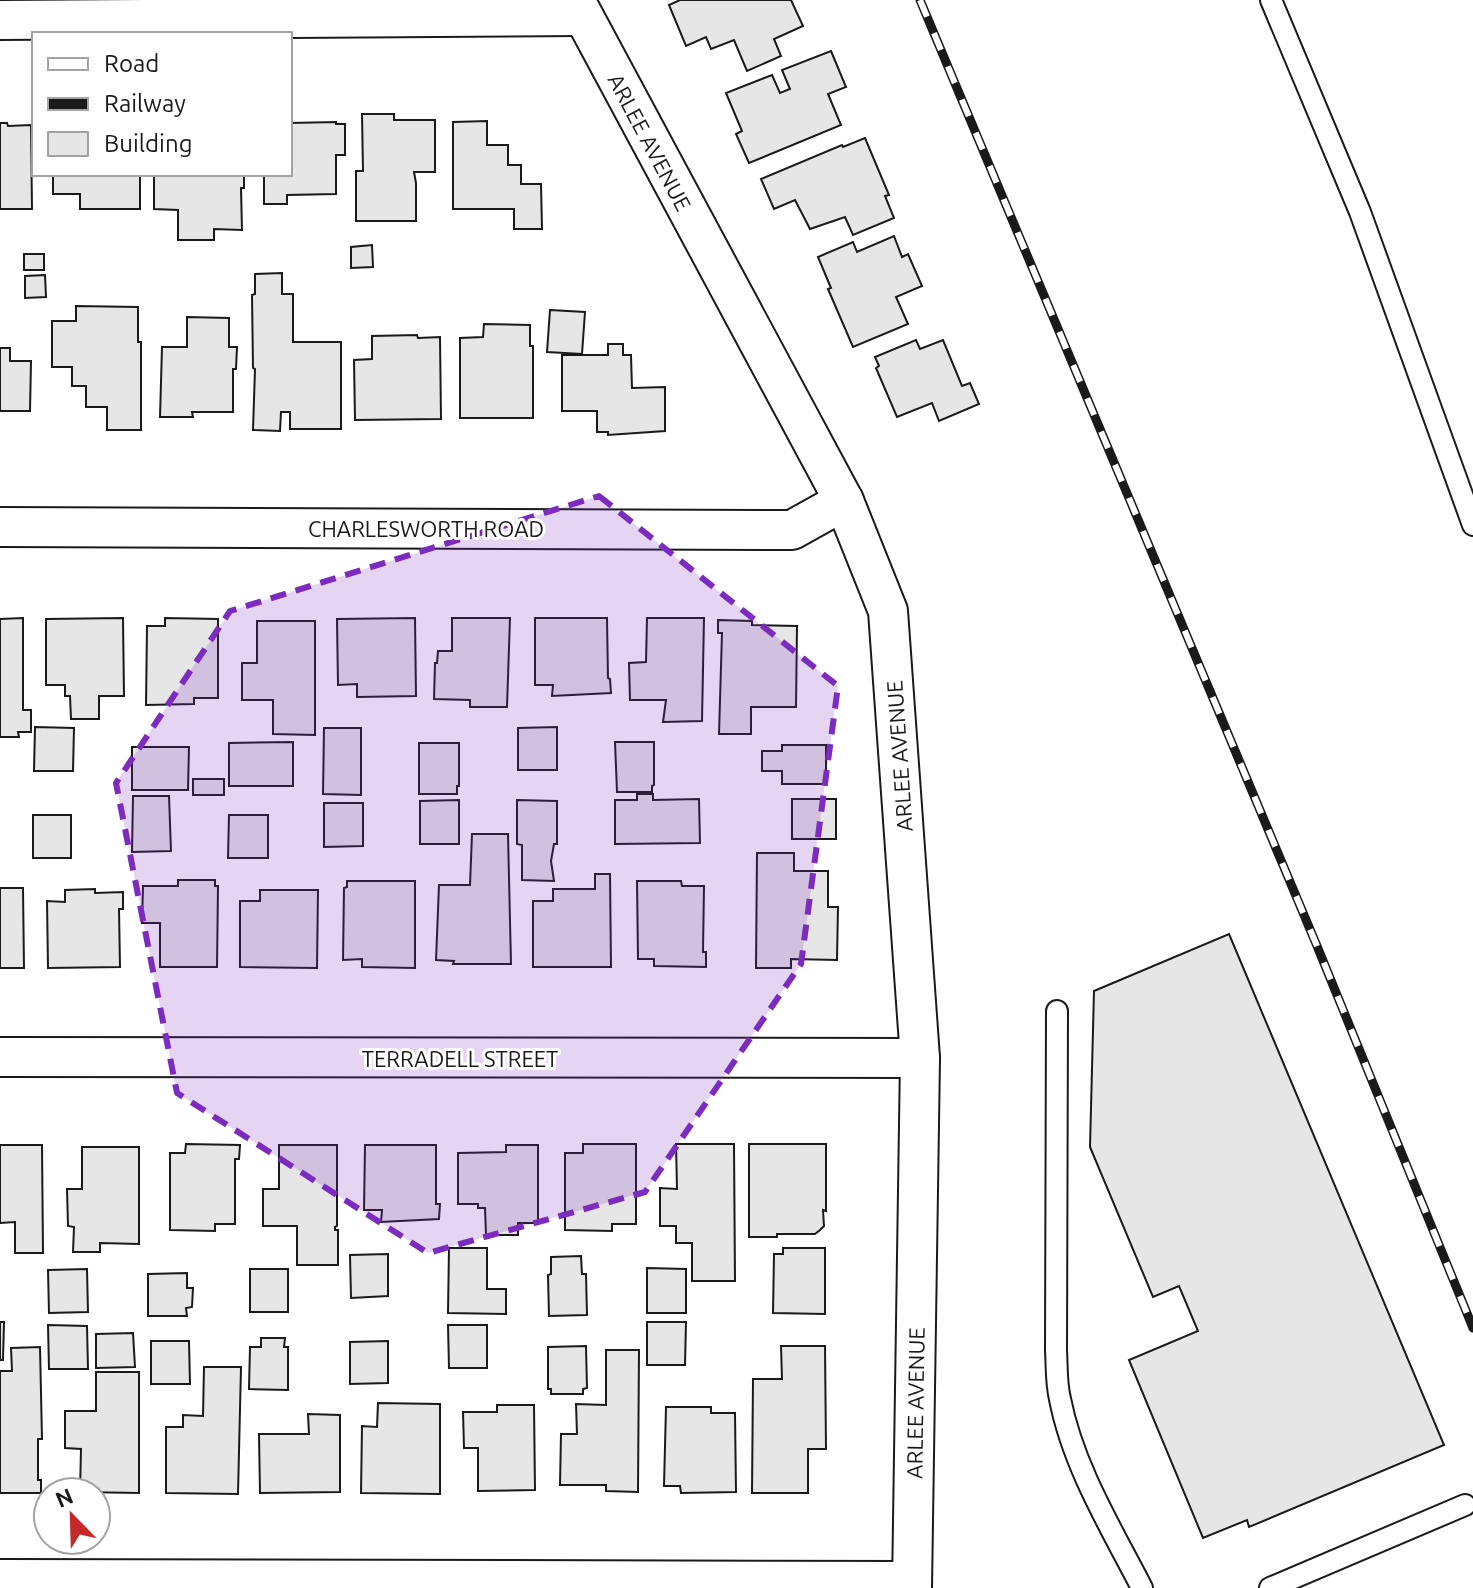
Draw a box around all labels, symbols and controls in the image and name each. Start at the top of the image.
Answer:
legend [32,32,292,176]
text: Road [104,50,159,77]
street label: ARLEE AVENUE [603,69,697,215]
text: Railway [104,90,186,117]
text: Building [104,130,192,157]
street label: CHARLESWORTH ROAD [308,516,544,541]
street label: ARLEE AVENUE [881,680,917,832]
street label: TERRADELL STREET [362,1046,558,1071]
street label: ARLEE AVENUE [901,1327,929,1479]
north arrow [32,1476,112,1556]
text: N [52,1482,76,1512]

